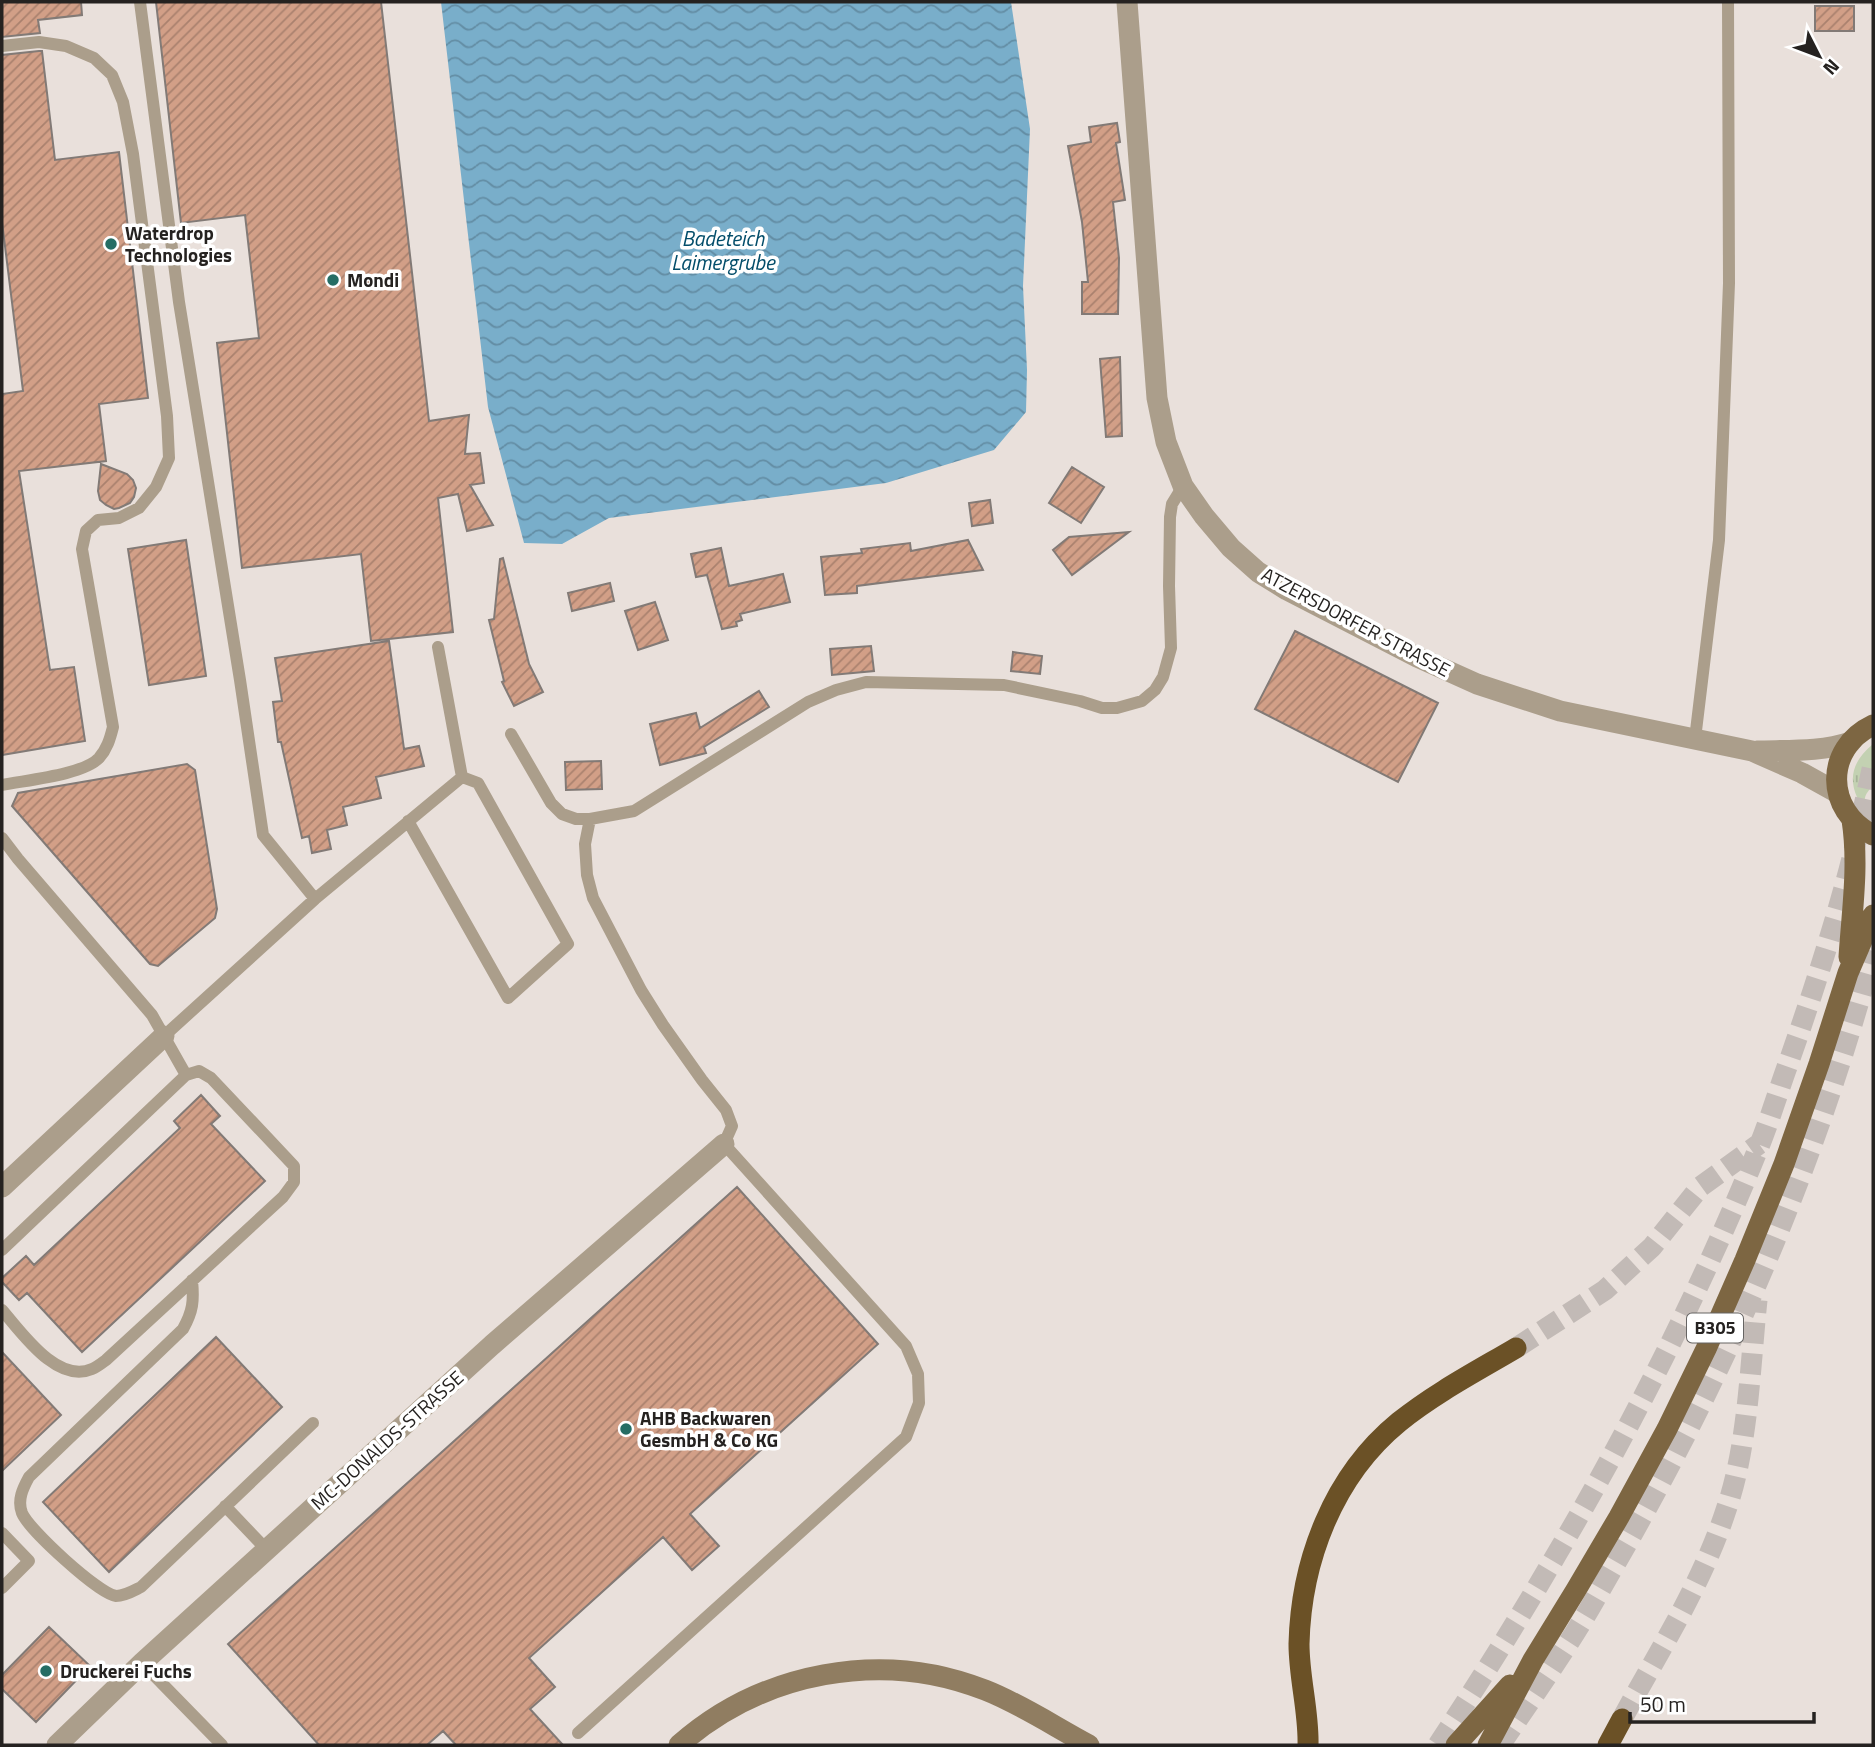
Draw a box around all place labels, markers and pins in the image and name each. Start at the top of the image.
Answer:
place label: Waterdrop Technologies [125,218,232,269]
marker: Waterdrop Technologies [103,236,119,252]
place label: Mondi [347,265,399,294]
marker: Mondi [325,272,341,288]
place label: AHB Backwaren GesmbH & Co KG [640,1403,778,1454]
marker: AHB Backwaren GesmbH & Co KG [618,1421,634,1437]
place label: Druckerei Fuchs [60,1656,192,1685]
marker: Druckerei Fuchs [38,1663,54,1679]

